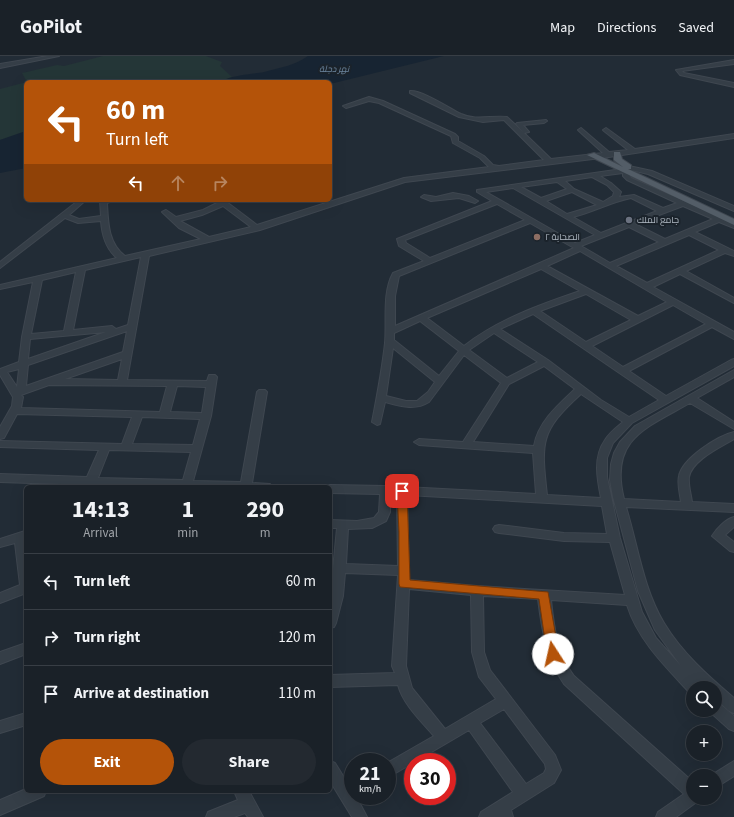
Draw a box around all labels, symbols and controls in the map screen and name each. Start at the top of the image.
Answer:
text: GoPilot [20,14,82,41]
text: Map [550,18,575,38]
text: Directions [597,18,656,38]
text: Saved [678,18,714,38]
water label: نهر دجلة [319,63,351,76]
text: 60 m [106,90,165,130]
icon: left [40,96,92,148]
text: Turn left [106,127,168,152]
icon: left [125,172,147,194]
icon: ahead [167,172,189,194]
icon: right [209,172,231,194]
place label: جامع الملك [637,214,679,227]
marker: جامع الملك [624,215,634,225]
place label: الصحابة ٢ [545,231,580,244]
marker: الصحابة ٢ [532,232,542,242]
pin [385,474,419,508]
icon: arrive [391,480,413,502]
text: 14:13 [72,492,130,527]
text: 1 [182,492,194,527]
text: 290 [246,492,284,527]
text: Arrival [83,524,118,542]
text: min [177,524,198,542]
text: m [260,524,271,542]
icon: left [40,571,62,593]
text: Turn left [74,571,130,592]
text: 60 m [286,571,316,592]
icon: right [40,627,62,649]
text: Turn right [74,627,140,648]
text: 120 m [278,627,316,648]
position arrow [532,633,574,675]
map controls [686,681,722,805]
button: search [686,681,722,717]
icon: arrive [40,683,62,705]
text: Arrive at destination [74,683,209,704]
text: 110 m [278,683,316,704]
button: + [686,725,722,761]
button: Exit [40,739,174,785]
button: Share [182,739,316,785]
speed limit sign: 30 [404,753,456,805]
text: 21 [359,760,381,788]
button: − [686,769,722,805]
text: km/h [359,782,381,796]

